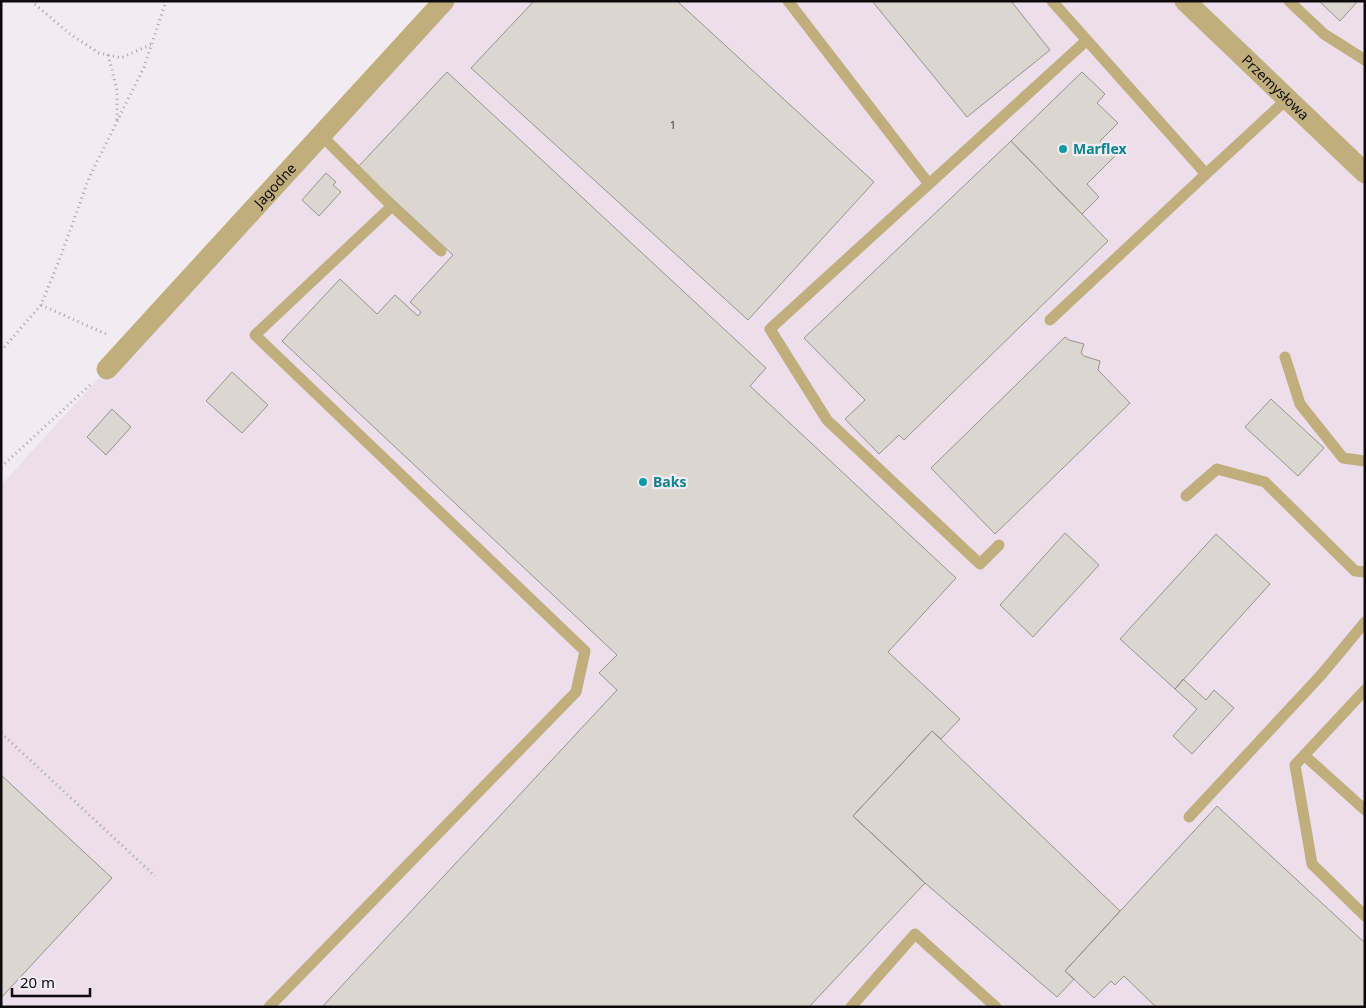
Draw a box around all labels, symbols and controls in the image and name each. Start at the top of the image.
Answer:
street label: Przemysłowa [1238,50,1314,124]
house number: 1 [670,117,676,132]
place label: Marflex [1073,139,1128,158]
marker: Marflex [1057,143,1069,155]
street label: Jagodne [248,159,300,213]
place label: Baks [653,472,686,491]
marker: Baks [637,476,649,488]
scale bar [12,966,90,998]
text: 20 m [20,972,55,992]

